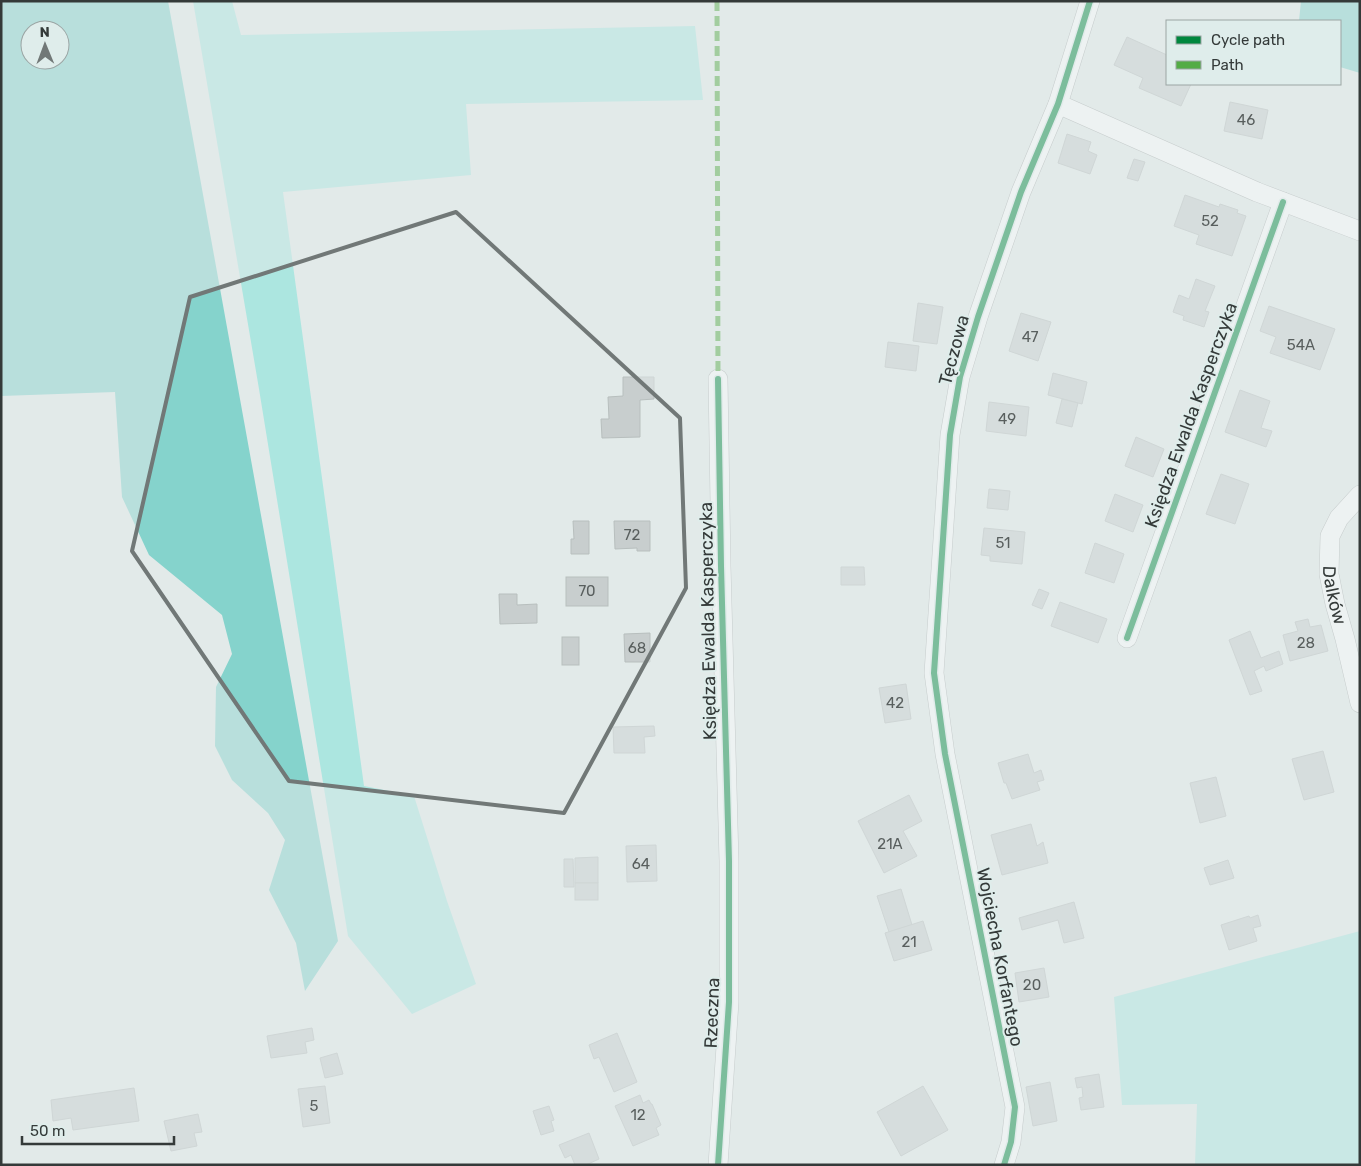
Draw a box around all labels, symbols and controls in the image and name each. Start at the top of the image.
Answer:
north arrow [20,20,70,70]
legend [1166,20,1341,85]
text: N [40,24,50,41]
text: Cycle path [1211,31,1285,49]
text: Path [1211,56,1244,74]
house number: 46 [1237,111,1255,129]
house number: 52 [1201,212,1219,230]
street label: Księdza Ewalda Kasperczyka [1140,299,1242,531]
street label: Tęczowa [934,312,974,388]
house number: 47 [1022,328,1039,346]
house number: 54A [1287,336,1315,354]
house number: 49 [998,410,1016,428]
street label: Księdza Ewalda Kasperczyka [695,502,721,740]
house number: 72 [624,526,640,544]
house number: 51 [995,534,1011,552]
street label: Dalków [1318,565,1351,627]
house number: 70 [578,582,596,600]
house number: 28 [1297,634,1315,652]
house number: 68 [628,639,646,657]
house number: 42 [886,694,904,712]
house number: 21A [877,835,903,853]
house number: 64 [632,855,650,873]
street label: Wojciecha Korfantego [972,866,1028,1048]
house number: 21 [901,933,917,951]
house number: 20 [1023,976,1041,994]
street label: Rzeczna [700,977,724,1049]
house number: 5 [310,1097,319,1115]
house number: 12 [630,1106,646,1124]
scale bar [22,1114,175,1146]
text: 50 m [30,1122,65,1140]

